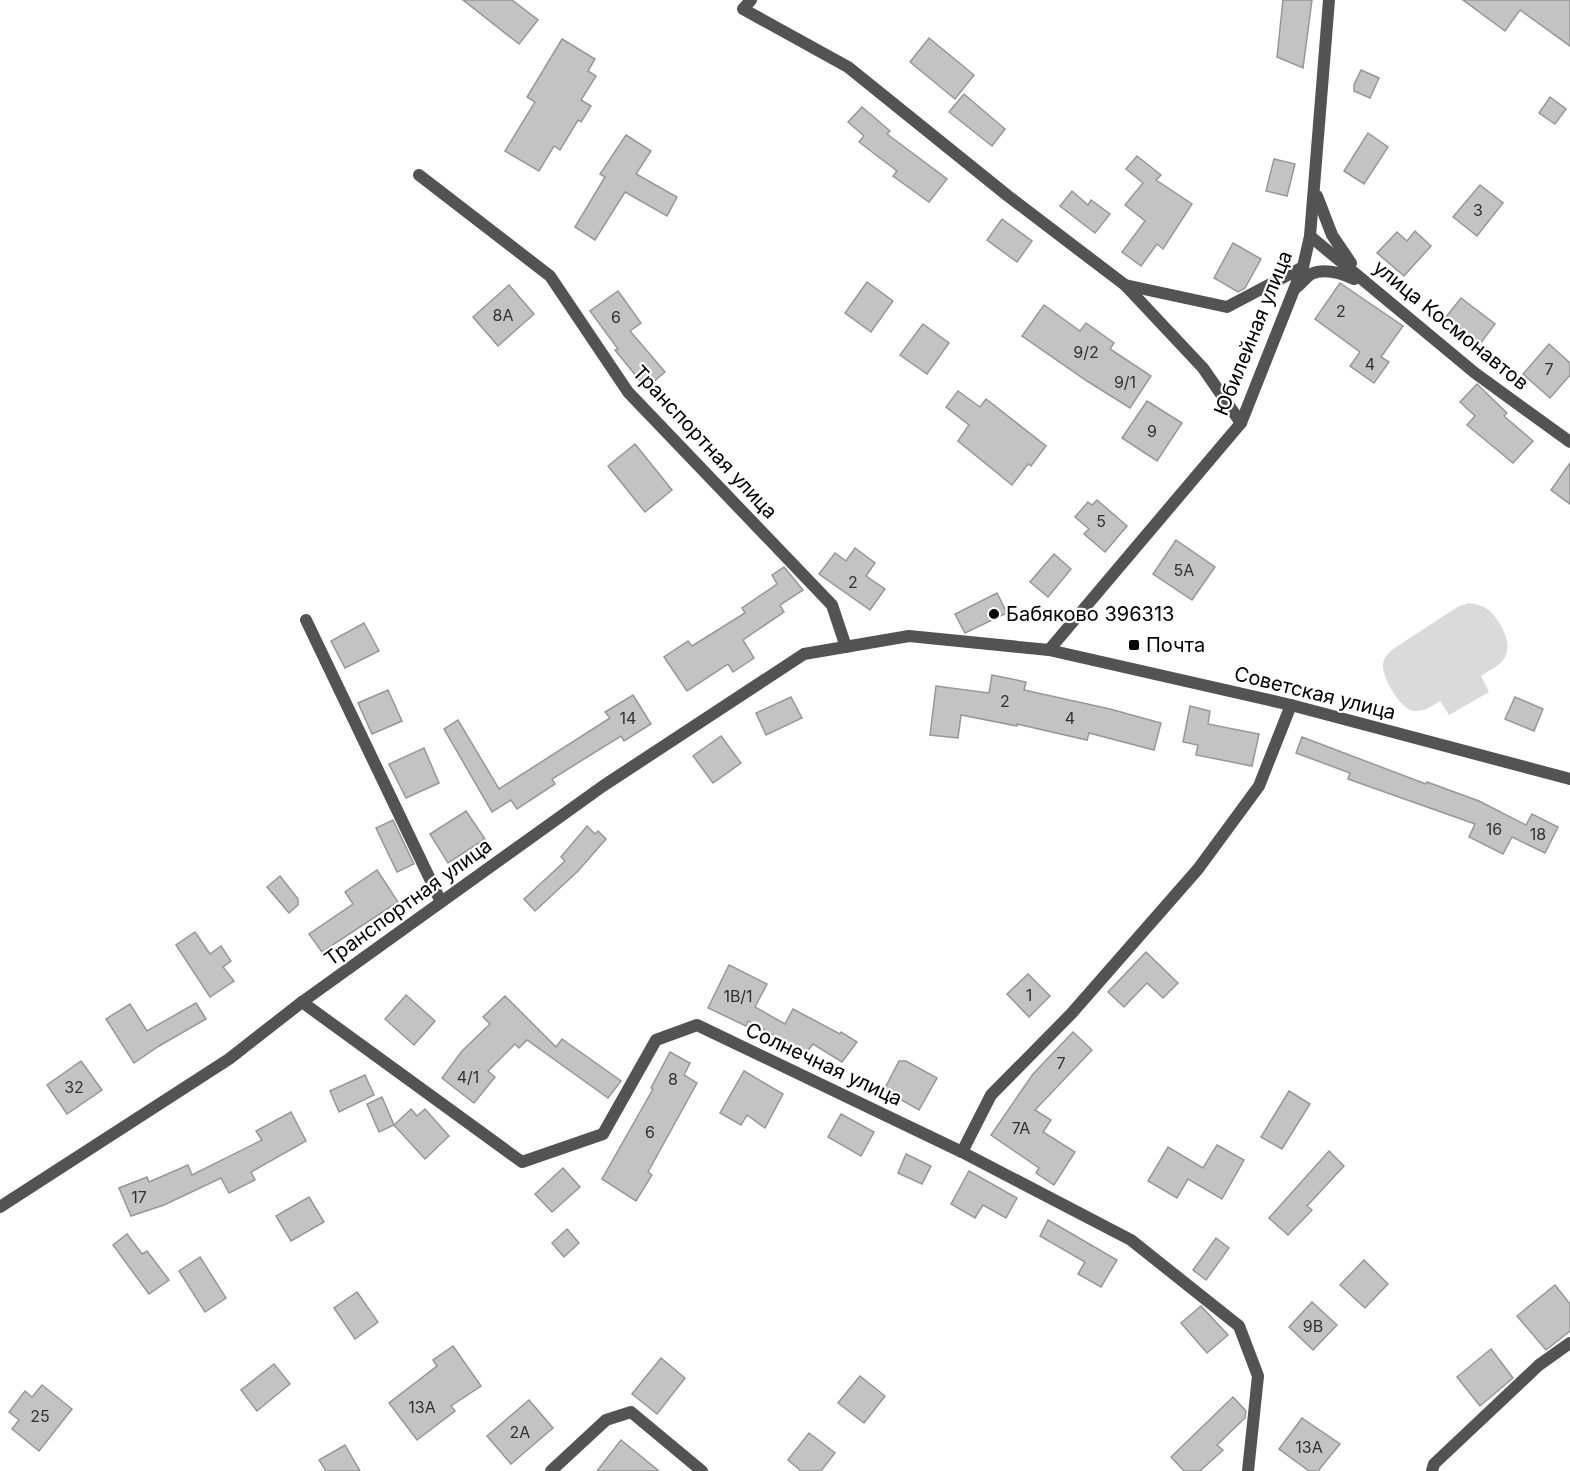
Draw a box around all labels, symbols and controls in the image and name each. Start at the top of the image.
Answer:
house number: 3 [1473,200,1483,220]
street label: Юбилейная улица [1209,247,1297,419]
street label: улица Космонавтов [1369,255,1533,395]
house number: 2 [1336,301,1346,321]
house number: 8А [493,305,513,325]
house number: 6 [611,307,621,327]
house number: 9/2 [1073,342,1099,362]
house number: 4 [1365,354,1375,374]
house number: 7 [1544,359,1554,379]
street label: Транспортная улица [628,360,782,524]
house number: 9/1 [1114,372,1136,392]
house number: 9 [1147,421,1157,441]
house number: 5 [1096,511,1106,531]
house number: 5А [1174,560,1194,580]
house number: 2 [848,572,858,592]
place label: Бабяково 396313 [1006,602,1174,626]
marker: Бабяково 396313 [987,607,1001,621]
place label: Почта [1146,633,1205,657]
marker: Почта [1127,638,1141,652]
street label: Советская улица [1232,661,1398,725]
house number: 2 [1000,691,1010,711]
house number: 14 [620,708,636,728]
house number: 4 [1065,708,1075,728]
house number: 16 [1486,819,1502,839]
house number: 18 [1530,824,1546,844]
street label: Транспортная улица [320,833,496,971]
house number: 1 [1026,985,1032,1005]
house number: 1В/1 [723,986,753,1006]
street label: Солнечная улица [742,1017,906,1111]
house number: 7 [1056,1053,1066,1073]
house number: 4/1 [457,1067,479,1087]
house number: 8 [668,1069,678,1089]
house number: 32 [64,1077,84,1097]
house number: 7А [1012,1118,1030,1138]
house number: 6 [645,1122,655,1142]
house number: 17 [131,1187,147,1207]
house number: 9В [1303,1316,1323,1336]
house number: 13А [408,1397,436,1417]
house number: 25 [30,1406,50,1426]
house number: 2А [510,1422,530,1442]
house number: 13А [1295,1437,1323,1457]

